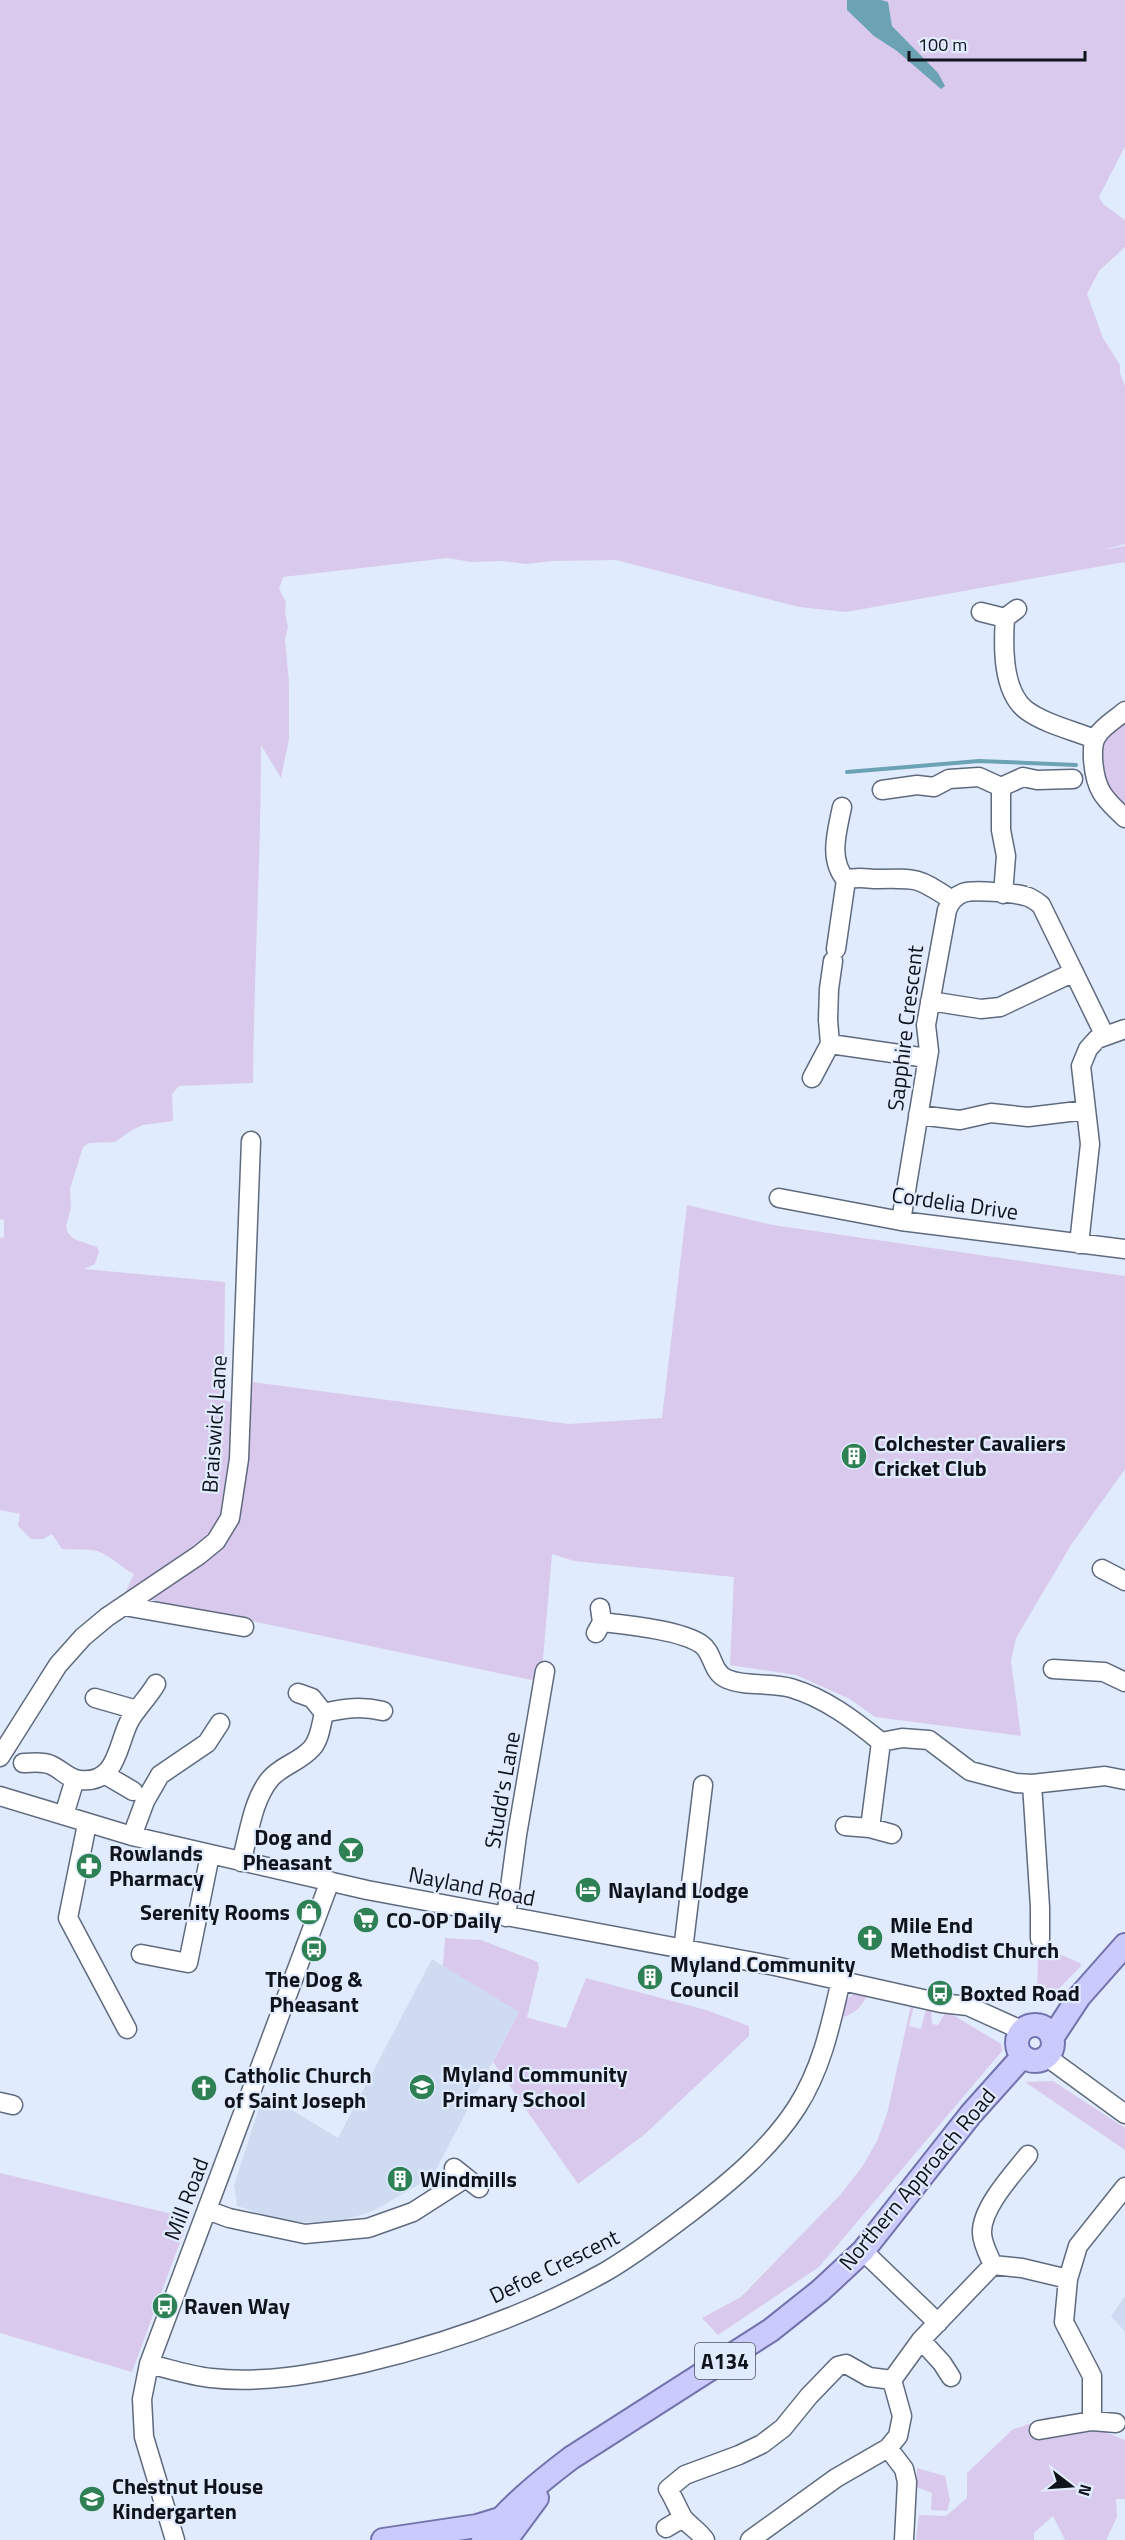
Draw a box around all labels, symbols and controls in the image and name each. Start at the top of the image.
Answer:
scale bar [909,24,1084,62]
text: 100 m [918,31,967,58]
street label: Sapphire Crescent [878,943,932,1113]
street label: Cordelia Drive [890,1177,1020,1229]
street label: Braiswick Lane [192,1354,236,1494]
place label: Colchester Cavaliers Cricket Club [874,1426,1066,1485]
building icon: Colchester Cavaliers Cricket Club [839,1441,869,1471]
street label: Studd's Lane [475,1729,529,1851]
place label: Dog and Pheasant [243,1820,332,1879]
bar icon: Dog and Pheasant [336,1835,366,1865]
place label: Rowlands Pharmacy [109,1836,204,1895]
pharmacy icon: Rowlands Pharmacy [74,1851,104,1881]
street label: Nayland Road [406,1857,538,1915]
place label: Nayland Lodge [608,1873,749,1907]
hotel icon: Nayland Lodge [573,1875,603,1905]
place label: Serenity Rooms [140,1895,290,1929]
shop icon: Serenity Rooms [294,1897,324,1927]
place label: CO-OP Daily [386,1903,501,1937]
supermarket icon: CO-OP Daily [351,1905,381,1935]
place label: Mile End Methodist Church [890,1908,1059,1967]
church icon: Mile End Methodist Church [855,1923,885,1953]
bus stop icon: The Dog & Pheasant [299,1934,329,1964]
place label: Myland Community Council [670,1947,856,2006]
place label: The Dog & Pheasant [265,1962,363,2021]
building icon: Myland Community Council [635,1962,665,1992]
place label: Boxted Road [960,1976,1080,2010]
bus stop icon: Boxted Road [925,1978,955,2008]
place label: Myland Community Primary School [442,2057,628,2116]
place label: Catholic Church of Saint Joseph [224,2058,372,2117]
school or university icon: Myland Community Primary School [407,2072,437,2102]
church icon: Catholic Church of Saint Joseph [189,2073,219,2103]
street label: Northern Approach Road [830,2080,1004,2278]
street label: Mill Road [155,2153,217,2245]
place label: Windmills [420,2162,517,2196]
building icon: Windmills [385,2164,415,2194]
street label: Defoe Crescent [483,2220,625,2312]
place label: Raven Way [184,2289,290,2323]
bus stop icon: Raven Way [150,2291,180,2321]
road number: A134 [695,2343,755,2379]
north arrow [1041,2456,1101,2516]
place label: Chestnut House Kindergarten [112,2469,263,2528]
text: N [1072,2482,1098,2499]
school or university icon: Chestnut House Kindergarten [77,2484,107,2514]

